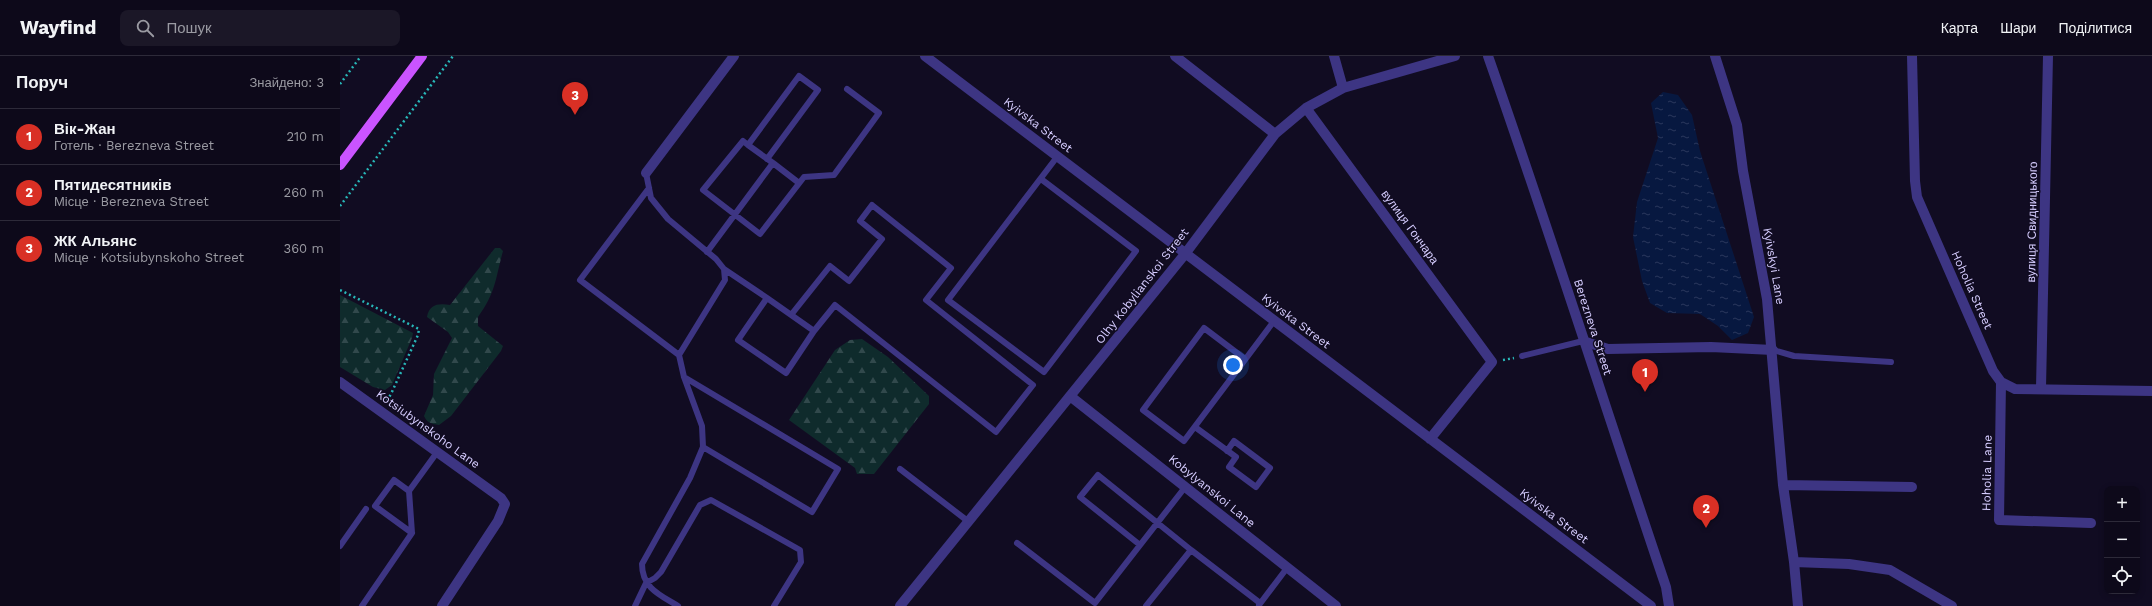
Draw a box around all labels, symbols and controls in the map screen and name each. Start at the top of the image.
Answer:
search box [120,10,400,46]
text: Wayfind [20,16,96,39]
icon: search [134,17,156,39]
text: Пошук [166,19,212,37]
text: Карта [1941,20,1978,36]
text: Шари [2000,20,2036,36]
text: Поділитися [2058,20,2132,36]
text: Поруч [16,72,68,92]
text: Знайдено: 3 [249,75,324,90]
pin: 3 [562,82,588,115]
street label: Kyivska Street [1001,95,1075,155]
text: Вік-Жан [54,120,116,138]
text: 1 [26,129,32,144]
text: 210 m [286,129,324,144]
text: Готель · Berezneva Street [54,138,214,153]
street label: вулиця Свидницького [2024,161,2040,283]
text: Пятидесятників [54,176,171,194]
text: 2 [25,185,33,200]
text: 260 m [284,185,324,200]
street label: вулиця Гончара [1378,187,1442,267]
text: Місце · Berezneva Street [54,194,209,209]
street label: Olhy Kobylianskoi Street [1093,226,1191,346]
street label: Kyivskyi Lane [1760,227,1788,306]
text: ЖК Альянс [54,232,137,250]
text: 3 [25,241,33,256]
text: 360 m [284,241,324,256]
street label: Hoholia Street [1948,249,1996,331]
text: Місце · Kotsiubynskoho Street [54,250,244,265]
street label: Berezneva Street [1571,277,1615,377]
street label: Kyivska Street [1259,291,1333,351]
your location [1223,355,1243,375]
pin: 1 [1632,359,1658,392]
street label: Kotsiubynskoho Lane [374,387,483,471]
street label: Hoholia Lane [1979,435,1995,511]
street label: Kobylyanskoi Lane [1166,452,1258,530]
street label: Kyivska Street [1517,486,1591,546]
map controls [2104,486,2140,594]
button: + [2104,486,2140,522]
pin: 2 [1693,495,1719,528]
button: − [2104,522,2140,558]
button: locate [2104,558,2140,594]

